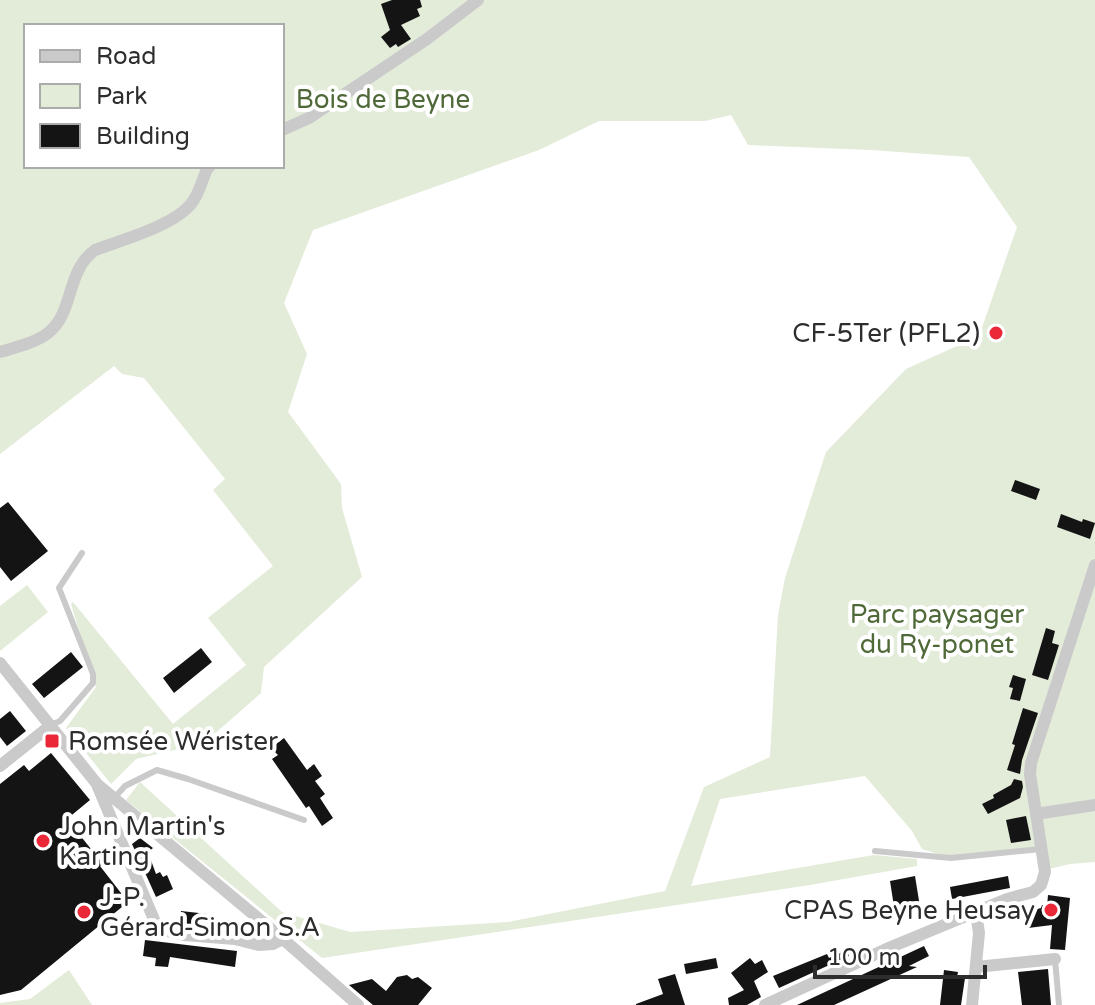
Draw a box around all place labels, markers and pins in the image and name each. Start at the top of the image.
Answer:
place label: CF-5Ter (PFL2) [792,318,980,349]
marker: CF-5Ter (PFL2) [987,324,1005,342]
place label: Romsée Wérister [68,726,278,757]
marker: Romsée Wérister [43,732,61,750]
place label: John Martin's Karting [59,811,226,872]
marker: John Martin's Karting [34,832,52,850]
place label: J-P. Gérard-Simon S.A [100,882,320,943]
place label: CPAS Beyne Heusay [784,895,1035,926]
marker: CPAS Beyne Heusay [1042,901,1060,919]
marker: J-P. Gérard-Simon S.A [75,903,93,921]

